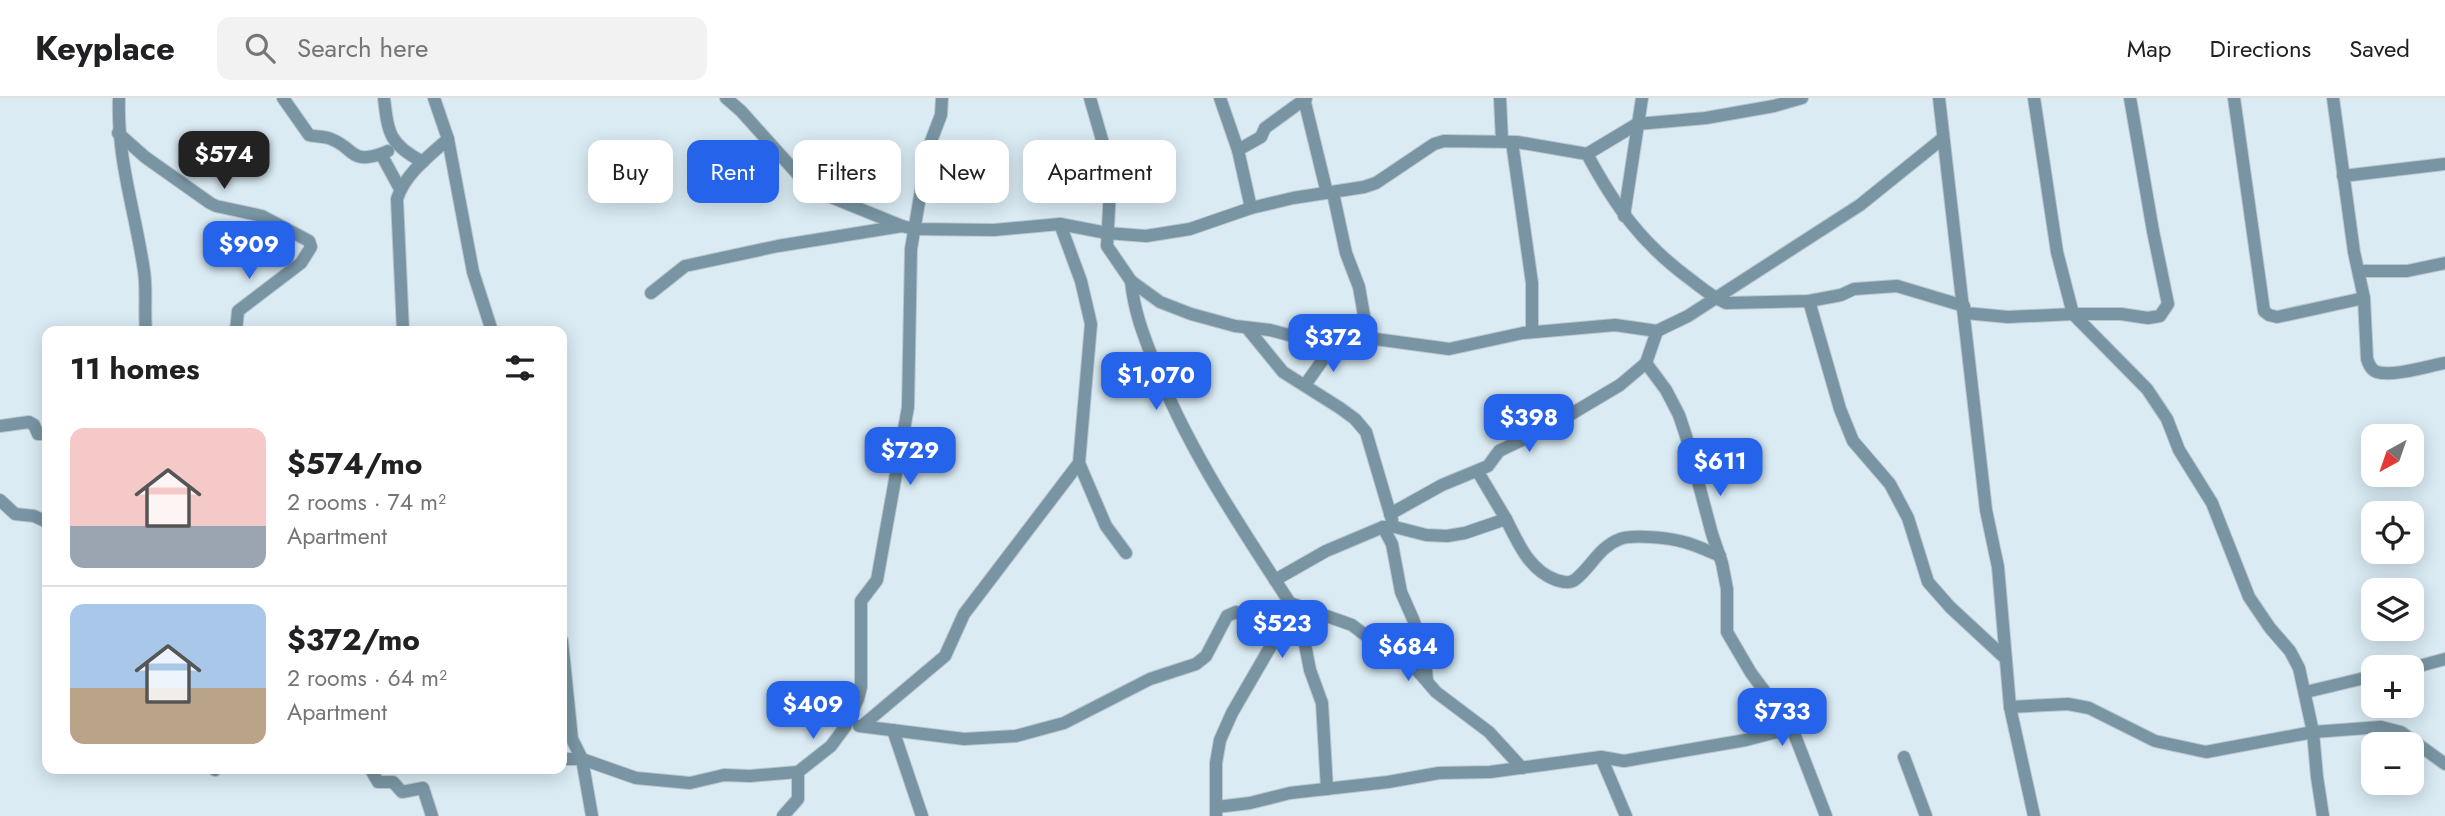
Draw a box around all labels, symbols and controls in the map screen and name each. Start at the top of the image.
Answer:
search box [217,17,707,80]
text: Keyplace [35,25,175,72]
icon: search [241,29,279,67]
text: Search here [297,29,428,67]
text: Map [2127,31,2172,66]
text: Directions [2210,31,2311,66]
text: Saved [2349,31,2410,66]
pin: $574 [183,132,265,191]
text: $574 [194,137,254,171]
chip: Buy [588,140,673,203]
chip: Rent [687,140,779,203]
chip: Filters [793,140,901,203]
chip: New [915,140,1009,203]
chip: Apartment [1023,140,1176,203]
pin: $909 [208,222,290,281]
text: $909 [219,227,279,261]
pin: $372 [1292,314,1374,374]
text: $372 [1304,320,1362,354]
text: 11 homes [70,347,200,390]
icon: filters [501,349,539,387]
pin: $1,070 [1099,352,1213,412]
text: $1,070 [1117,358,1195,392]
pin: $398 [1488,394,1570,454]
text: $398 [1500,400,1558,434]
north arrow [2361,424,2424,486]
map controls [2361,424,2424,795]
pin: $729 [869,428,951,487]
text: $729 [881,433,939,467]
pin: $611 [1679,438,1761,498]
text: $574/mo [287,442,422,485]
text: $611 [1693,444,1747,478]
icon: home [126,456,210,540]
text: 2 rooms · 74 m² [287,485,446,519]
button: locate [2361,501,2424,564]
text: Apartment [287,519,387,553]
button: layers [2361,578,2424,641]
pin: $523 [1241,601,1323,660]
text: $523 [1253,606,1311,640]
text: $372/mo [287,618,420,661]
pin: $684 [1367,624,1449,683]
text: $684 [1378,629,1438,663]
icon: home [126,632,210,716]
button: + [2361,655,2424,718]
text: 2 rooms · 64 m² [287,661,447,695]
pin: $409 [772,682,854,741]
text: $409 [783,687,843,721]
pin: $733 [1741,688,1823,748]
text: $733 [1754,694,1810,728]
text: Apartment [287,695,387,729]
button: − [2361,732,2424,795]

